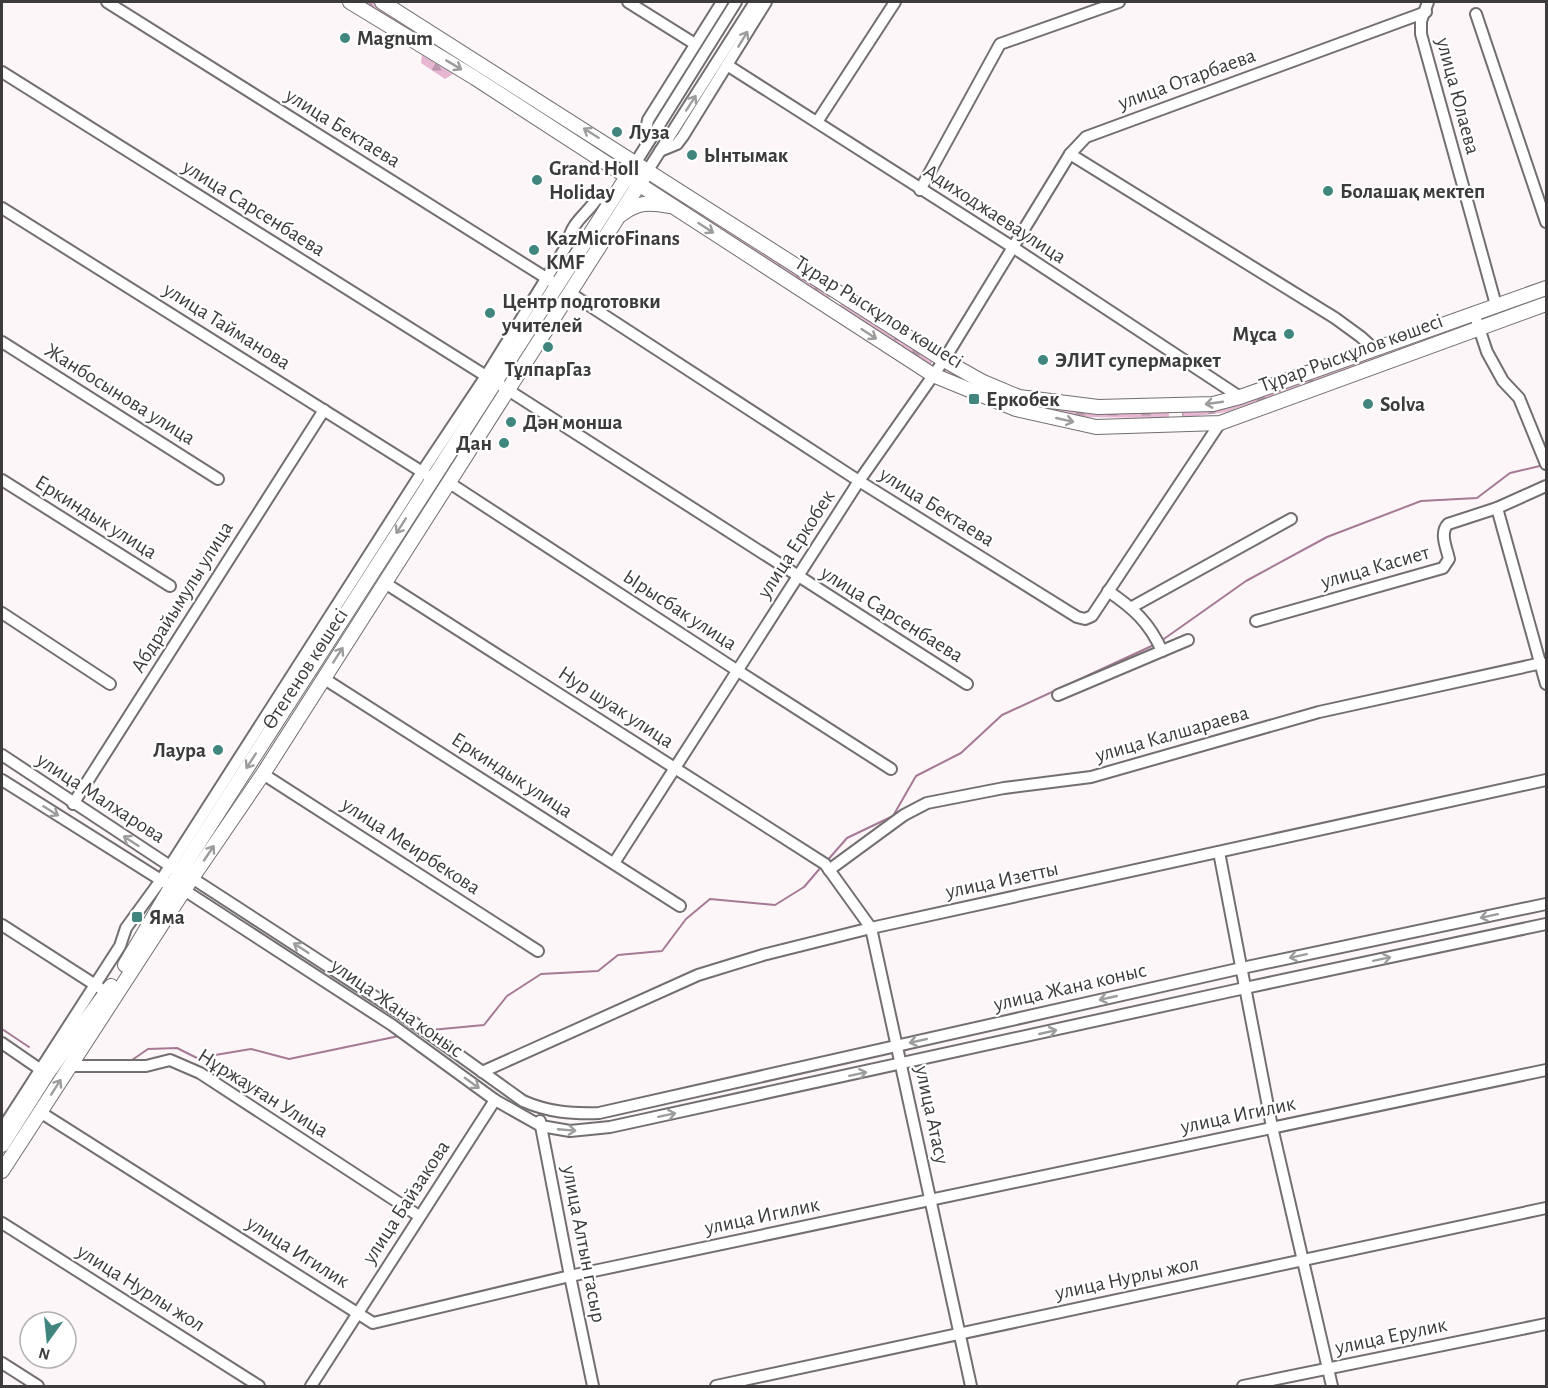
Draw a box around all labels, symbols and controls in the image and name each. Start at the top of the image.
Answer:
place label: Magnum [357,28,433,49]
marker: Magnum [338,31,352,45]
one-way arrow [737,31,749,48]
street label: улица Юлаева [1432,34,1484,157]
street label: улица Отарбаева [1115,44,1259,114]
one-way arrow [445,59,462,71]
street label: улица Бектаева [281,84,404,172]
one-way arrow [685,95,697,112]
place label: Луза [629,122,670,143]
marker: Луза [610,125,624,139]
one-way arrow [583,127,600,139]
place label: Ынтымак [704,145,789,166]
marker: Ынтымак [685,148,699,162]
street label: улица Сарсенбаева [178,155,329,260]
place label: Grand Holl Holiday [549,158,639,203]
street label: Адиходжаеваулица [920,160,1070,268]
marker: Grand Holl Holiday [530,173,544,187]
place label: Болашақ мектеп [1340,181,1485,202]
marker: Болашақ мектеп [1321,184,1335,198]
one-way arrow [697,222,713,234]
place label: KazMicroFinans KMF [546,228,680,273]
marker: KazMicroFinans KMF [527,243,541,257]
street label: Тұрар Рыскұлов көшесі [791,252,967,372]
street label: улица Тайманова [159,278,294,374]
place label: Центр подготовки учителей [501,291,661,336]
marker: Центр подготовки учителей [483,306,497,320]
street label: Тұрар Рыскұлов көшесі [1256,310,1446,396]
place label: Мұса [1232,324,1277,345]
marker: Мұса [1282,327,1296,341]
one-way arrow [860,328,877,340]
street label: Жанбосынова улица [41,339,199,449]
marker: ТұлпарГаз [541,340,555,354]
place label: ЭЛИТ супермаркет [1055,350,1221,371]
marker: ЭЛИТ супермаркет [1036,353,1050,367]
place label: ТұлпарГаз [505,359,591,380]
place label: Еркобек [986,389,1060,410]
marker: Еркобек [967,392,981,406]
place label: Solva [1380,394,1425,415]
marker: Solva [1361,397,1375,411]
one-way arrow [1204,398,1224,409]
place label: Дән монша [523,412,622,433]
marker: Дән монша [504,415,518,429]
one-way arrow [1055,415,1074,427]
place label: Дан [456,433,492,454]
marker: Дан [497,436,511,450]
street label: улица Бектаева [875,463,998,551]
street label: Еркиндык улица [31,471,161,563]
street label: улица Еркобек [753,486,839,603]
street label: Абдрайымулы улица [127,517,237,676]
one-way arrow [395,517,407,534]
street label: улица Касиет [1317,541,1432,593]
street label: улица Сарсенбаева [816,561,967,666]
street label: Ырысбак улица [620,566,741,655]
street label: Өтегенов көшесі [258,605,352,733]
one-way arrow [332,647,344,664]
street label: Нур шуак улица [554,662,678,752]
street label: улица Калшараева [1092,702,1251,766]
street label: Еркиндык улица [448,728,577,822]
place label: Лаура [153,740,206,761]
marker: Лаура [211,743,225,757]
street label: улица Малхарова [32,748,169,847]
one-way arrow [245,752,257,769]
street label: улица Меирбекова [337,793,484,899]
one-way arrow [42,805,59,817]
one-way arrow [123,835,140,847]
one-way arrow [203,846,215,862]
street label: улица Изетты [943,858,1060,902]
place label: Яма [149,907,185,928]
marker: Яма [130,910,144,924]
one-way arrow [1480,911,1500,922]
one-way arrow [293,942,310,954]
one-way arrow [1289,951,1309,962]
one-way arrow [1372,953,1391,964]
street label: улица Жана коныс [326,954,467,1061]
street label: улица Жана коныс [991,959,1148,1015]
one-way arrow [1099,993,1118,1004]
one-way arrow [1038,1026,1057,1037]
one-way arrow [909,1035,928,1047]
street label: Нұржауған Улица [194,1045,332,1142]
street label: улица Атасу [911,1063,953,1166]
one-way arrow [847,1068,867,1079]
one-way arrow [463,1077,479,1089]
one-way arrow [50,1079,62,1096]
street label: улица Игилик [1178,1093,1298,1138]
one-way arrow [657,1109,676,1120]
one-way arrow [557,1124,577,1135]
street label: улица Байзакова [358,1136,454,1268]
street label: улица Алтын гасыр [558,1163,610,1324]
street label: улица Игилик [702,1194,822,1239]
street label: улица Игилик [242,1212,353,1292]
street label: улица Нурлы жол [73,1240,209,1336]
street label: улица Нурлы жол [1052,1253,1201,1304]
north arrow [18,1310,78,1370]
street label: улица Ерулик [1332,1314,1449,1358]
text: N [37,1344,52,1363]

